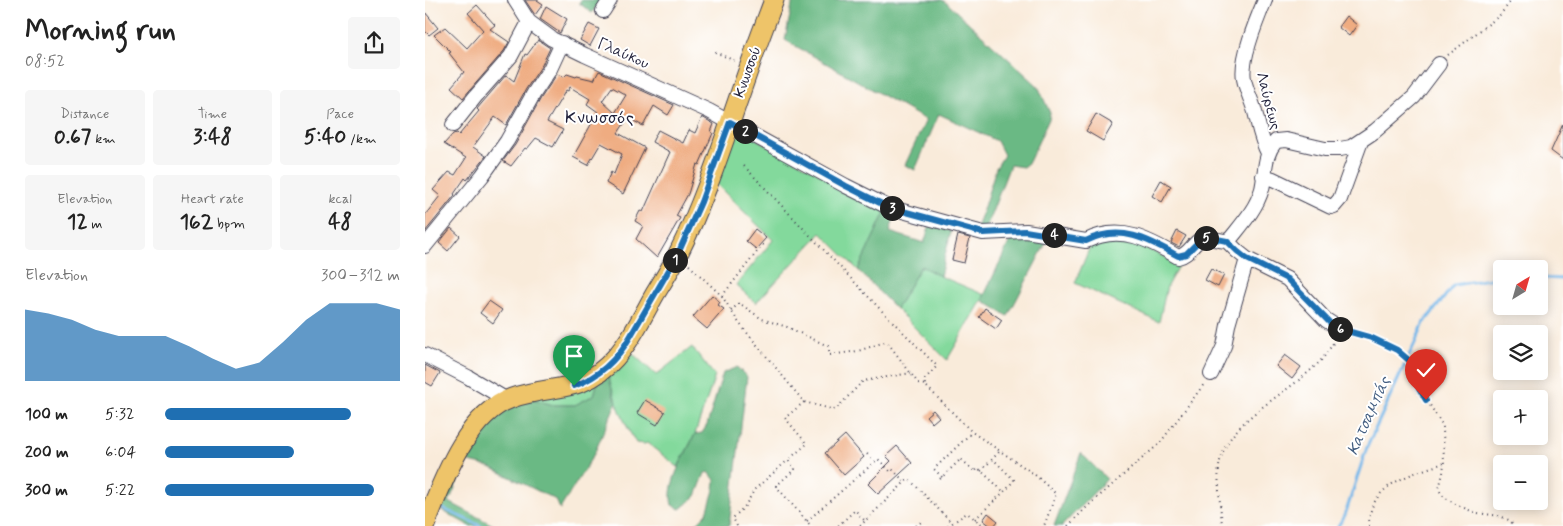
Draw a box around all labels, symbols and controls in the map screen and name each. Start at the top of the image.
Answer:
text: Morning run [25,13,176,50]
button: share [348,17,400,69]
street label: Γλαύκου [594,34,652,74]
street label: Κνωσσού [729,44,767,100]
text: 08:52 [25,51,65,72]
street label: Λαύρεως [1251,70,1285,133]
text: Distance [60,105,109,123]
text: Time [198,105,227,123]
text: Pace [326,105,354,123]
district label: Κνωσσός [565,106,635,130]
pin: 2 [733,118,757,144]
text: 2 [742,122,749,140]
text: 0.67 [54,123,91,151]
text: 3:48 [193,123,232,151]
text: 5:40 [304,123,346,151]
text: km [91,130,116,148]
text: /km [346,130,377,148]
text: Elevation [57,190,112,208]
text: Heart rate [181,190,244,208]
text: kcal [328,190,352,208]
pin: 3 [879,196,905,220]
text: 3 [889,199,896,217]
text: 12 [67,208,88,236]
text: 162 [180,208,213,236]
text: 48 [328,208,352,236]
text: m [88,215,103,233]
text: bpm [213,215,245,233]
pin: 4 [1041,222,1067,248]
text: 4 [1050,226,1059,244]
pin: 5 [1193,226,1219,250]
text: 5 [1202,229,1211,247]
pin: 1 [663,248,687,272]
text: 1 [672,251,679,269]
north arrow [1493,260,1547,315]
map controls [1493,260,1548,510]
text: Elevation [25,265,88,286]
text: 300–312 m [321,265,400,286]
pin: 6 [1327,316,1353,342]
text: 6 [1337,320,1344,338]
button: layers [1493,325,1548,380]
pin [553,335,595,386]
icon: arrive [560,342,588,370]
pin [1405,349,1447,400]
icon: check [1412,356,1440,384]
water label: Κατσαμπάς [1342,373,1396,458]
button: + [1493,390,1548,445]
text: 100 m [25,404,68,425]
text: 5:32 [105,404,135,425]
text: 200 m [25,442,69,463]
text: 6:04 [105,442,136,463]
button: − [1493,455,1548,510]
text: 300 m [25,480,68,501]
text: 5:22 [105,480,135,501]

